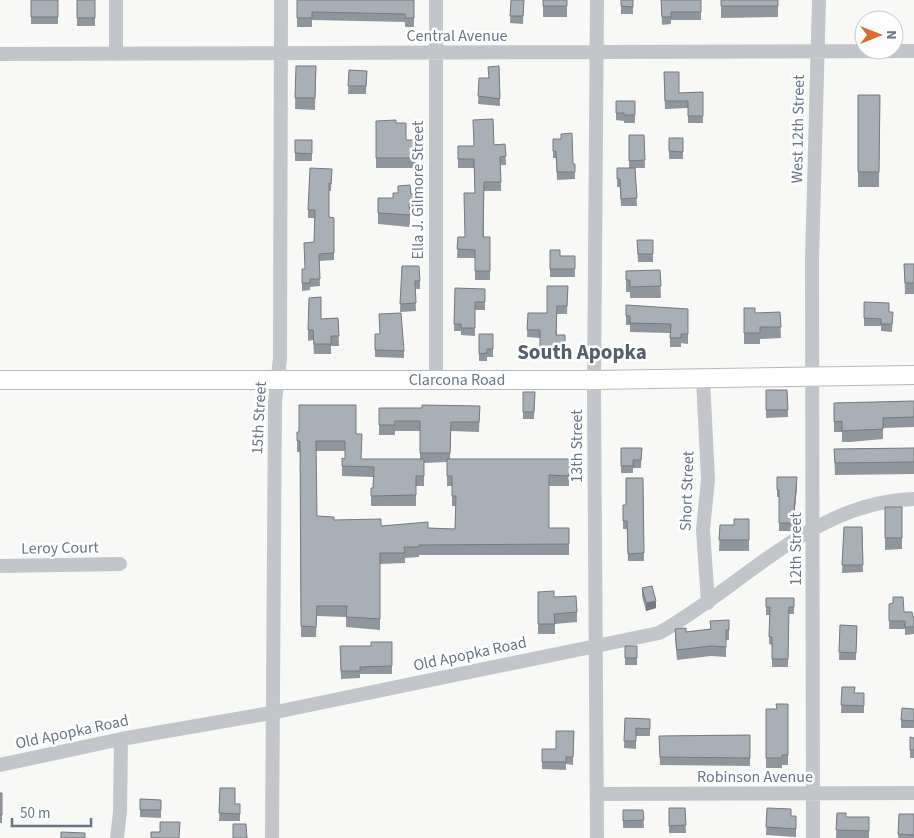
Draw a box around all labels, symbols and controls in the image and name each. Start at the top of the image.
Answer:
north arrow [854,10,904,60]
street label: Central Avenue [406,25,508,47]
text: N [881,30,901,40]
street label: West 12th Street [786,74,810,184]
street label: Ella J. Gilmore Street [407,120,429,259]
district label: South Apopka [517,337,647,367]
street label: Clarcona Road [409,369,505,391]
street label: 15th Street [246,380,272,455]
street label: 13th Street [566,409,588,483]
street label: Short Street [675,450,699,531]
street label: 12th Street [785,512,807,586]
street label: Leroy Court [21,536,100,560]
street label: Old Apopka Road [411,631,529,677]
street label: Old Apopka Road [13,709,131,755]
street label: Robinson Avenue [697,766,813,788]
scale bar [12,796,91,828]
text: 50 m [20,803,50,824]

